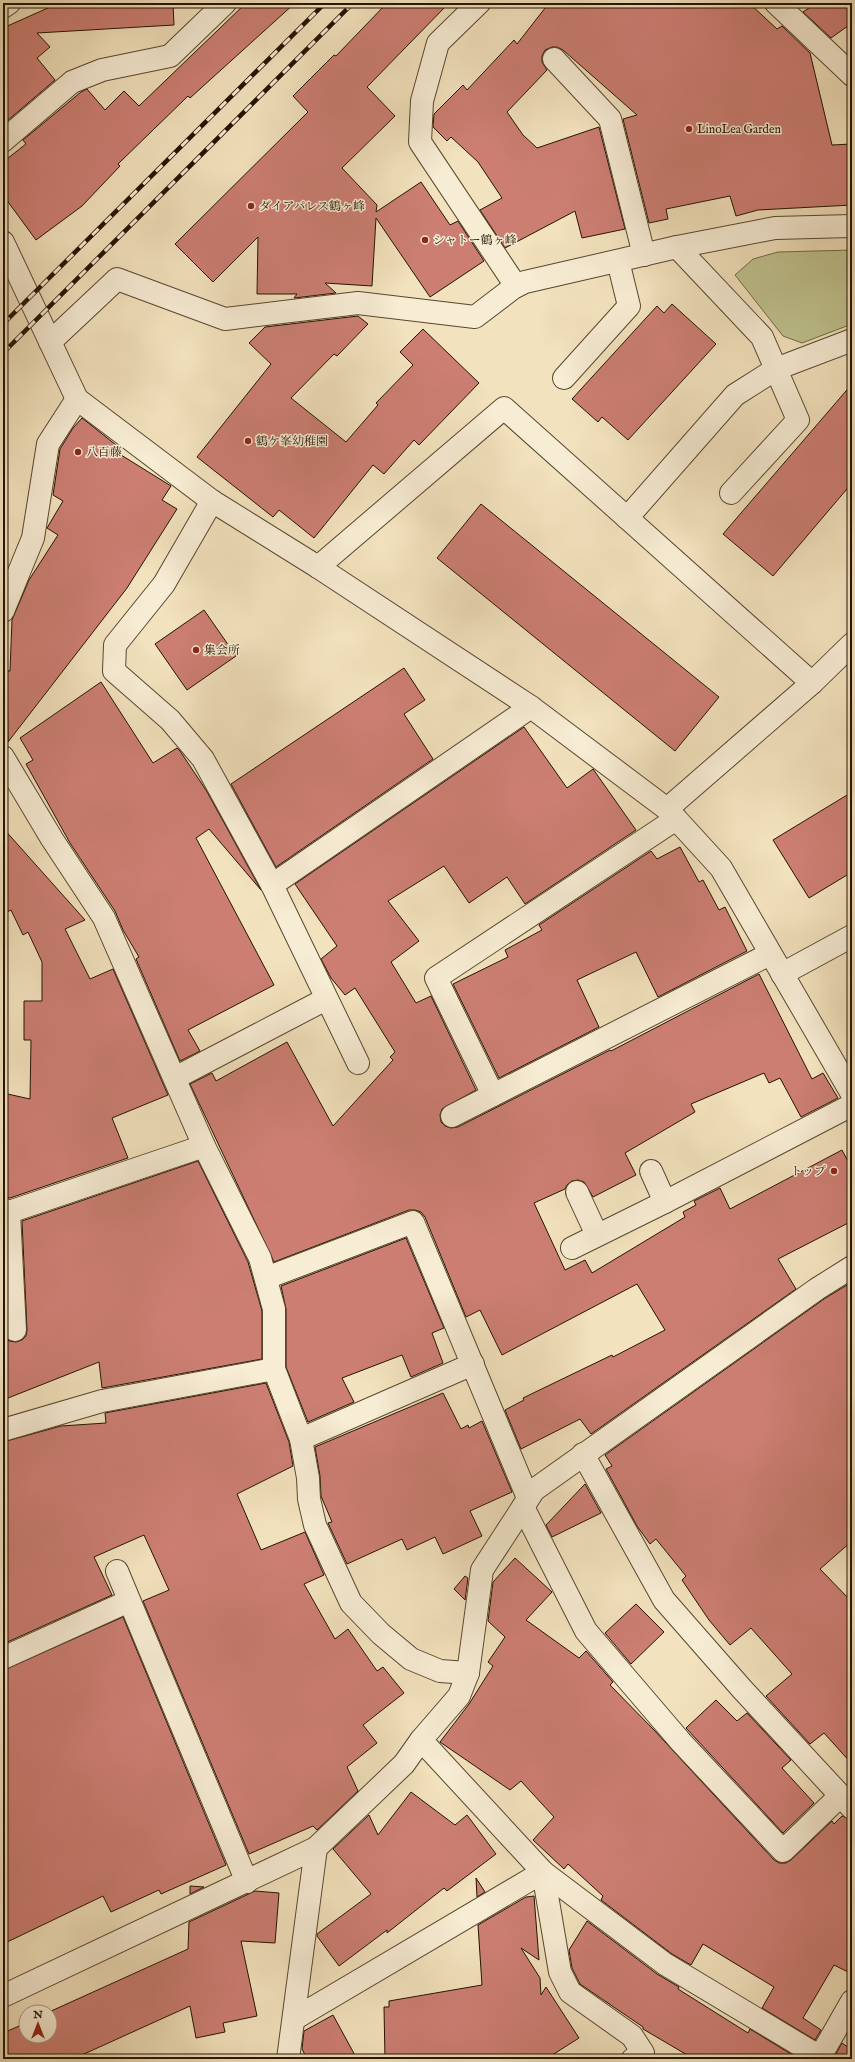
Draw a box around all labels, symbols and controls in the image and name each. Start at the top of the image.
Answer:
place label: LinoLea Garden [697,122,781,137]
marker: LinoLea Garden [684,124,694,134]
place label: ダイアパレス鶴ヶ峰 [259,199,365,214]
marker: ダイアパレス鶴ヶ峰 [246,201,256,211]
place label: シャトー鶴ヶ峰 [433,233,517,248]
marker: シャトー鶴ヶ峰 [420,235,430,245]
place label: 鶴ケ峯幼稚園 [256,434,328,449]
marker: 鶴ケ峯幼稚園 [243,436,253,446]
place label: 八百藤 [86,445,122,460]
marker: 八百藤 [73,447,83,457]
place label: 集会所 [204,643,240,658]
marker: 集会所 [191,645,201,655]
place label: トップ [790,1164,826,1179]
marker: トップ [829,1166,839,1176]
north arrow [18,2004,58,2044]
text: N [32,2008,43,2022]

